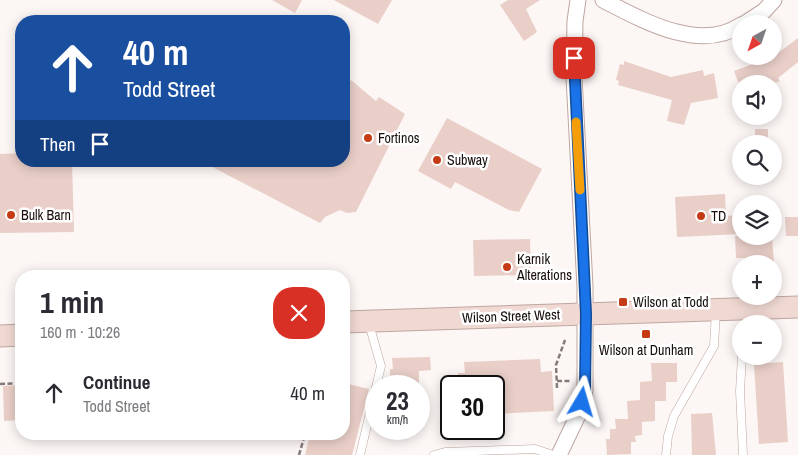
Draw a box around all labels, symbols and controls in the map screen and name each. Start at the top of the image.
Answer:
north arrow [732,15,782,65]
map controls [732,15,782,365]
text: 40 m [123,29,188,76]
icon: ahead [40,35,105,100]
pin [553,37,595,79]
icon: arrive [560,44,588,72]
text: Todd Street [123,74,215,104]
button: sound [732,75,782,125]
place label: Fortinos [378,129,420,147]
icon: arrive [86,130,114,158]
text: Then [40,131,76,157]
marker: Fortinos [362,132,374,144]
button: search [732,135,782,185]
place label: Subway [447,151,488,169]
marker: Subway [431,154,443,166]
button: layers [732,195,782,245]
place label: Bulk Barn [21,206,71,224]
place label: TD [711,207,726,225]
marker: Bulk Barn [5,209,17,221]
marker: TD [695,210,707,222]
place label: Karnik Alterations [516,250,572,284]
button: + [732,255,782,305]
marker: Karnik Alterations [501,261,513,273]
text: 1 min [40,282,104,322]
button: close [273,287,325,339]
place label: Wilson at Todd [633,293,709,311]
marker: Wilson at Todd [617,296,629,308]
street label: Wilson Street West [462,305,560,327]
button: − [732,315,782,365]
text: 160 m · 10:26 [40,321,120,343]
marker: Wilson at Dunham [640,328,652,340]
place label: Wilson at Dunham [599,341,693,359]
text: Continue [83,369,151,395]
speed limit sign: 30 [440,375,505,440]
position arrow [555,375,607,427]
icon: ahead [40,379,68,407]
text: 40 m [290,380,325,406]
text: 23 [386,384,409,418]
text: Todd Street [83,395,150,417]
text: km/h [387,412,408,428]

